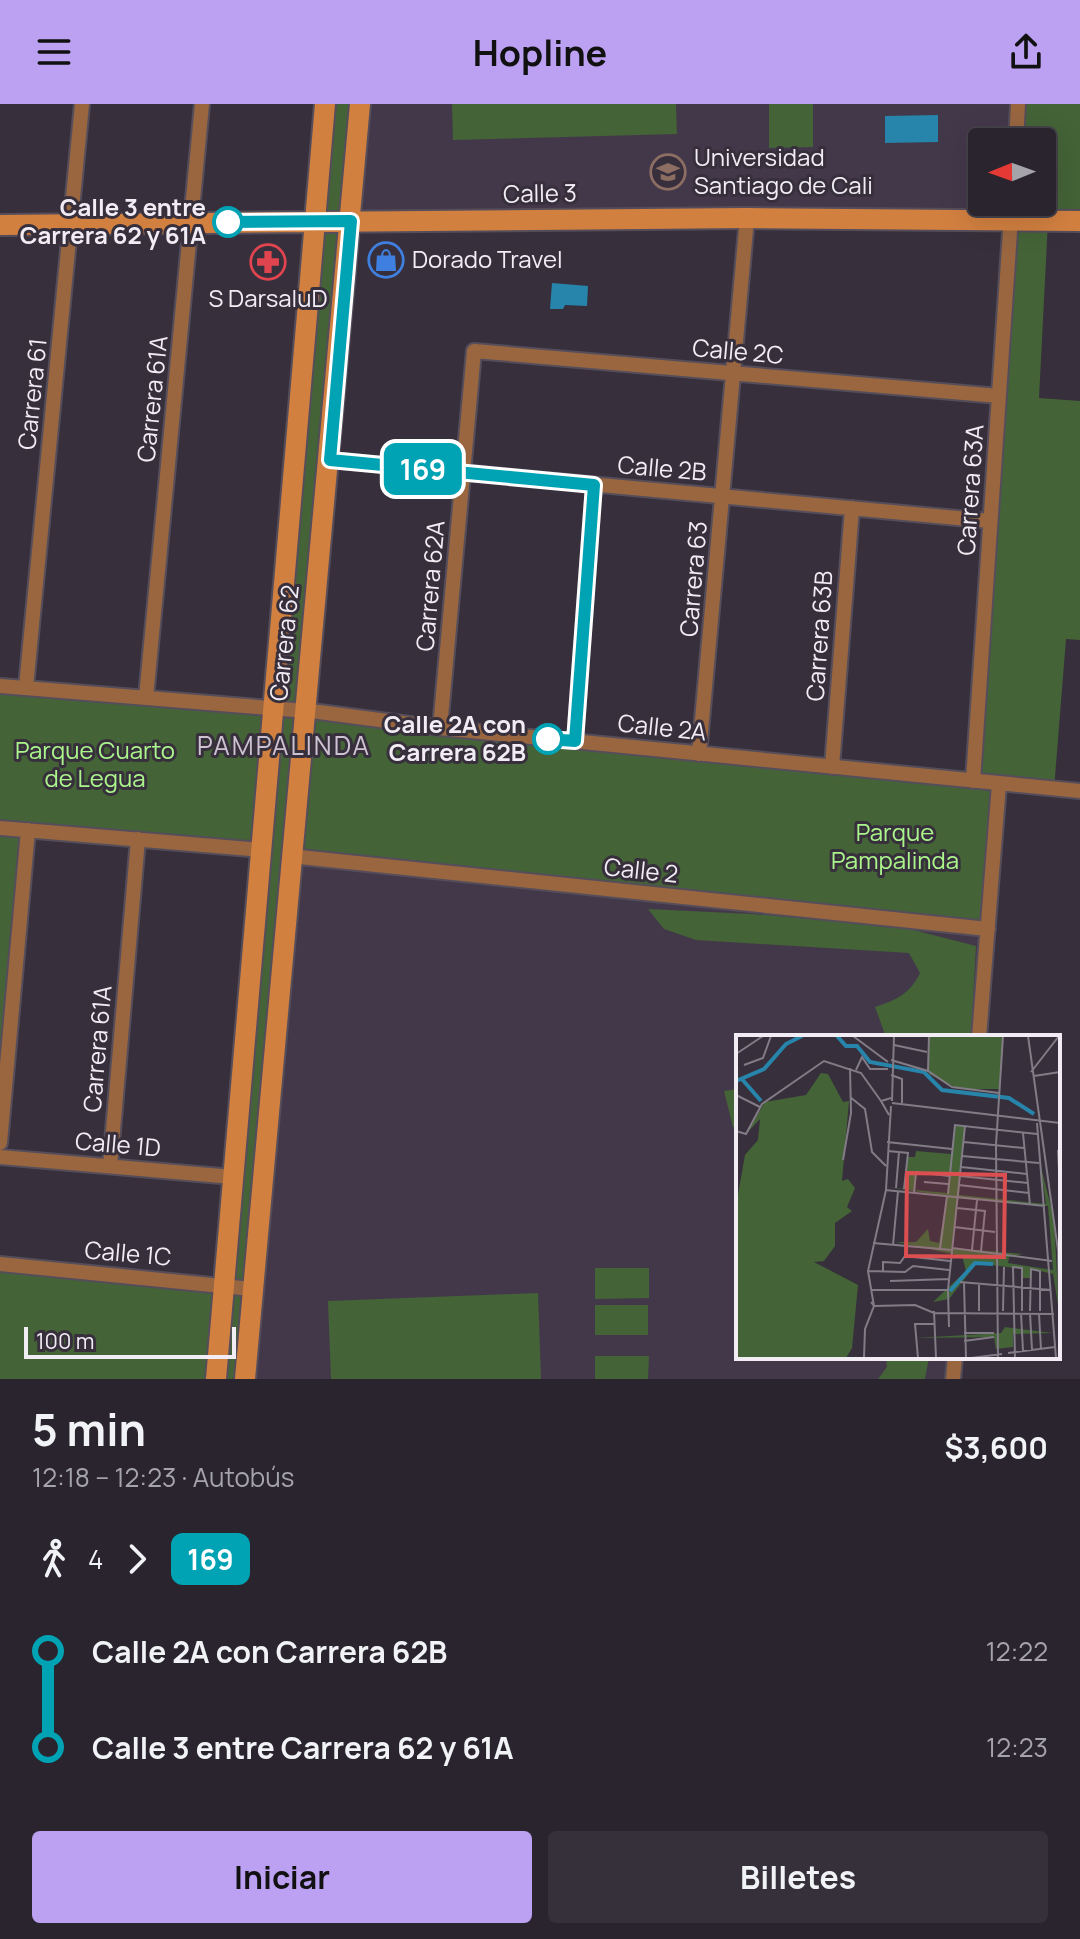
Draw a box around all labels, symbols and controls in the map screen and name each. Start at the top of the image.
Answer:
text: Hopline [473,28,607,77]
icon: menu [32,30,76,74]
icon: share [1004,30,1048,74]
north arrow [968,128,1056,216]
map controls [968,128,1056,216]
place label: Universidad Santiago de Cali [694,140,873,201]
school or university icon: Universidad Santiago de Cali [649,153,687,191]
street label: Calle 3 [503,175,577,210]
place label: Calle 3 entre Carrera 62 y 61A [20,190,206,251]
marker: Calle 3 entre Carrera 62 y 61A [213,207,243,237]
shop icon: Dorado Travel [367,241,405,279]
place label: Dorado Travel [412,242,563,275]
pharmacy icon: S DarsaluD [249,243,287,281]
place label: S DarsaluD [208,281,328,314]
street label: Calle 2C [691,330,785,371]
street label: Carrera 61A [128,334,175,464]
street label: Carrera 61 [9,337,54,451]
street label: Carrera 63A [948,423,991,557]
line badge: 169 [377,443,469,495]
street label: Calle 2B [616,447,708,488]
text: 169 [400,450,446,488]
street label: Carrera 62A [407,519,452,653]
street label: Carrera 63 [671,520,714,638]
street label: Carrera 63B [797,570,840,702]
street label: Carrera 62 [261,583,306,702]
street label: Calle 2A [616,705,708,748]
place label: Calle 2A con Carrera 62B [384,707,526,768]
marker: Calle 2A con Carrera 62B [533,724,563,754]
district label: PAMPALINDA [197,727,371,763]
park label: Parque Cuarto de Legua [15,733,175,794]
park label: Parque Pampalinda [831,815,959,876]
street label: Calle 2 [603,849,680,890]
street label: Carrera 61A [75,984,118,1114]
inset map [736,1035,1060,1359]
street label: Calle 1D [74,1123,162,1164]
street label: Calle 1C [83,1232,173,1273]
scale bar [24,1323,236,1359]
text: 100 m [36,1326,94,1356]
text: 5 min [32,1399,146,1459]
text: $3,600 [944,1427,1048,1468]
text: 12:18 – 12:23 · Autobús [32,1459,294,1495]
icon: walk [32,1537,76,1581]
icon: forward [115,1537,159,1581]
text: 169 [187,1540,234,1578]
text: 4 [88,1541,103,1577]
text: Calle 2A con Carrera 62B [92,1631,447,1672]
text: 12:22 [986,1633,1048,1669]
text: Calle 3 entre Carrera 62 y 61A [92,1727,514,1768]
text: 12:23 [986,1729,1048,1765]
button: Iniciar [32,1831,532,1923]
button: Billetes [548,1831,1048,1923]

